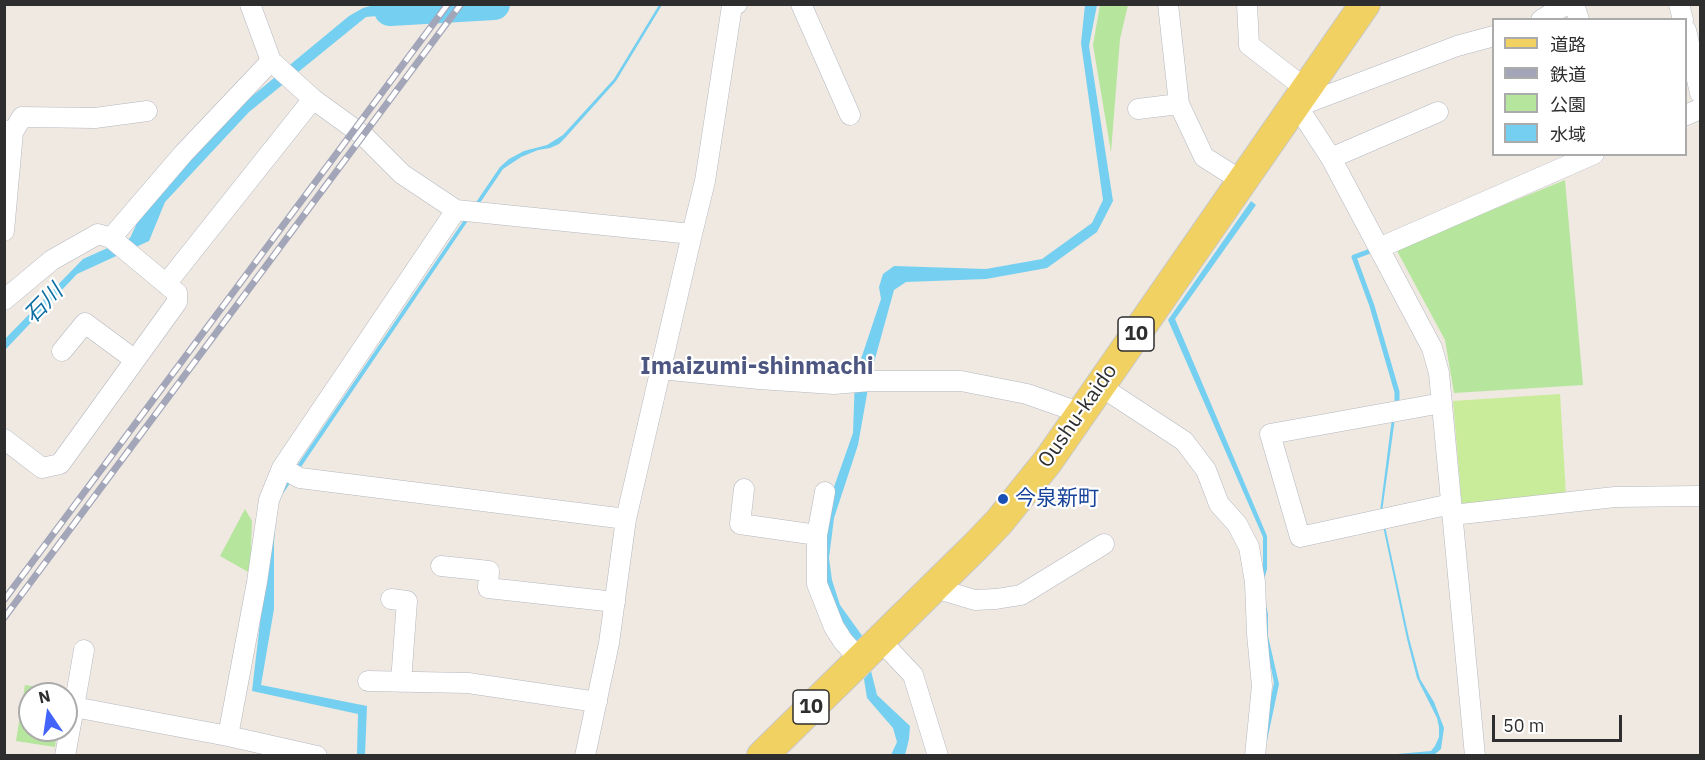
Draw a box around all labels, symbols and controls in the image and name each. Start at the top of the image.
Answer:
legend [1492,18,1687,156]
text: 道路 [1550,33,1586,56]
text: 鉄道 [1550,63,1586,86]
text: 公園 [1550,93,1586,116]
text: 水域 [1550,123,1586,146]
water label: 石川 [19,279,69,329]
road number: 10 [1118,317,1154,351]
district label: Imaizumi-shinmachi [640,353,874,381]
street label: Oushu-kaido [1033,359,1123,473]
place label: 今泉新町 [1015,486,1099,512]
marker: 今泉新町 [996,492,1010,506]
north arrow [18,682,78,742]
text: N [37,685,52,707]
road number: 10 [793,690,829,724]
scale bar [1495,703,1626,741]
text: 50 m [1503,714,1545,737]

